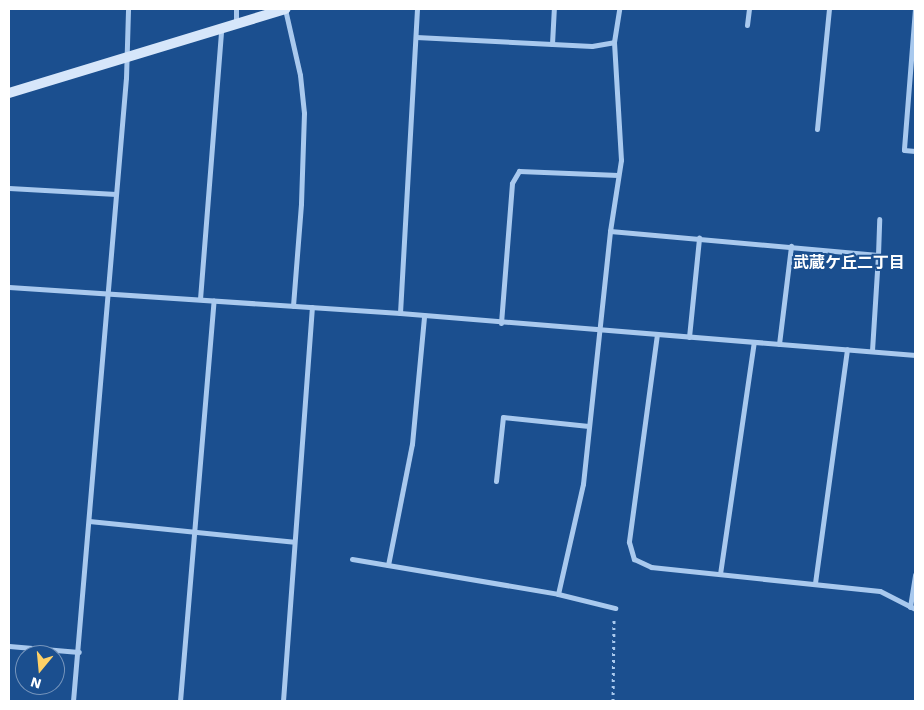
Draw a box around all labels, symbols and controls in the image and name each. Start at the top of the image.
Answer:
district label: 武蔵ケ丘二丁目 [793,253,905,273]
north arrow [15,645,65,695]
text: N [29,674,43,693]

